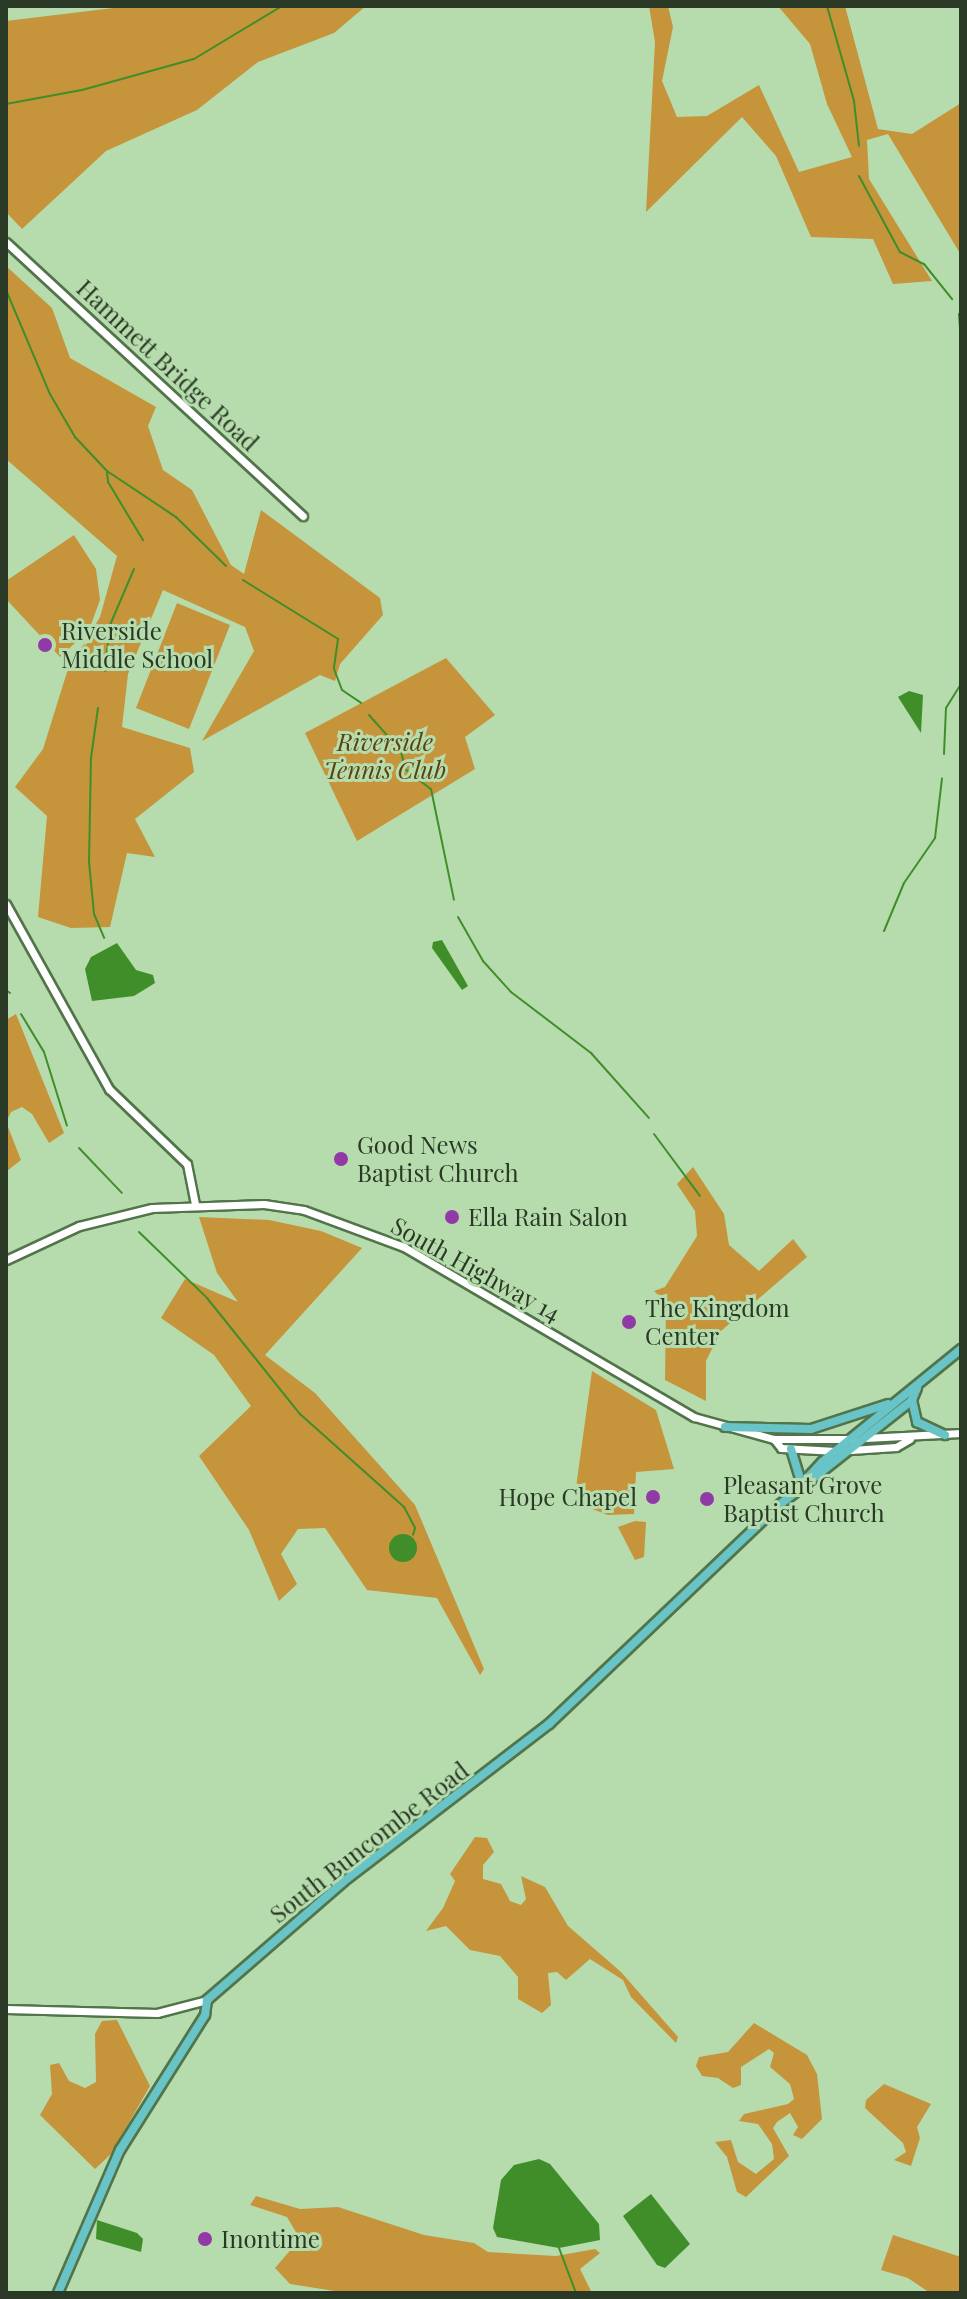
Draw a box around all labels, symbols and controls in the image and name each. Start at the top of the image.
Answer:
street label: Hammett Bridge Road [71,273,265,457]
place label: Riverside Middle School [61,617,213,673]
marker: Riverside Middle School [36,636,54,654]
park label: Riverside Tennis Club [324,728,446,784]
place label: Good News Baptist Church [357,1131,519,1187]
marker: Good News Baptist Church [332,1150,350,1168]
place label: Ella Rain Salon [468,1203,628,1231]
marker: Ella Rain Salon [443,1208,461,1226]
street label: South Highway 14 [386,1211,566,1327]
place label: The Kingdom Center [645,1294,790,1350]
marker: The Kingdom Center [620,1313,638,1331]
place label: Pleasant Grove Baptist Church [723,1471,885,1527]
place label: Hope Chapel [499,1483,637,1511]
marker: Hope Chapel [644,1488,662,1506]
marker: Pleasant Grove Baptist Church [698,1490,716,1508]
street label: South Buncombe Road [264,1755,474,1929]
place label: Inontime [221,2225,320,2253]
marker: Inontime [196,2230,214,2248]

